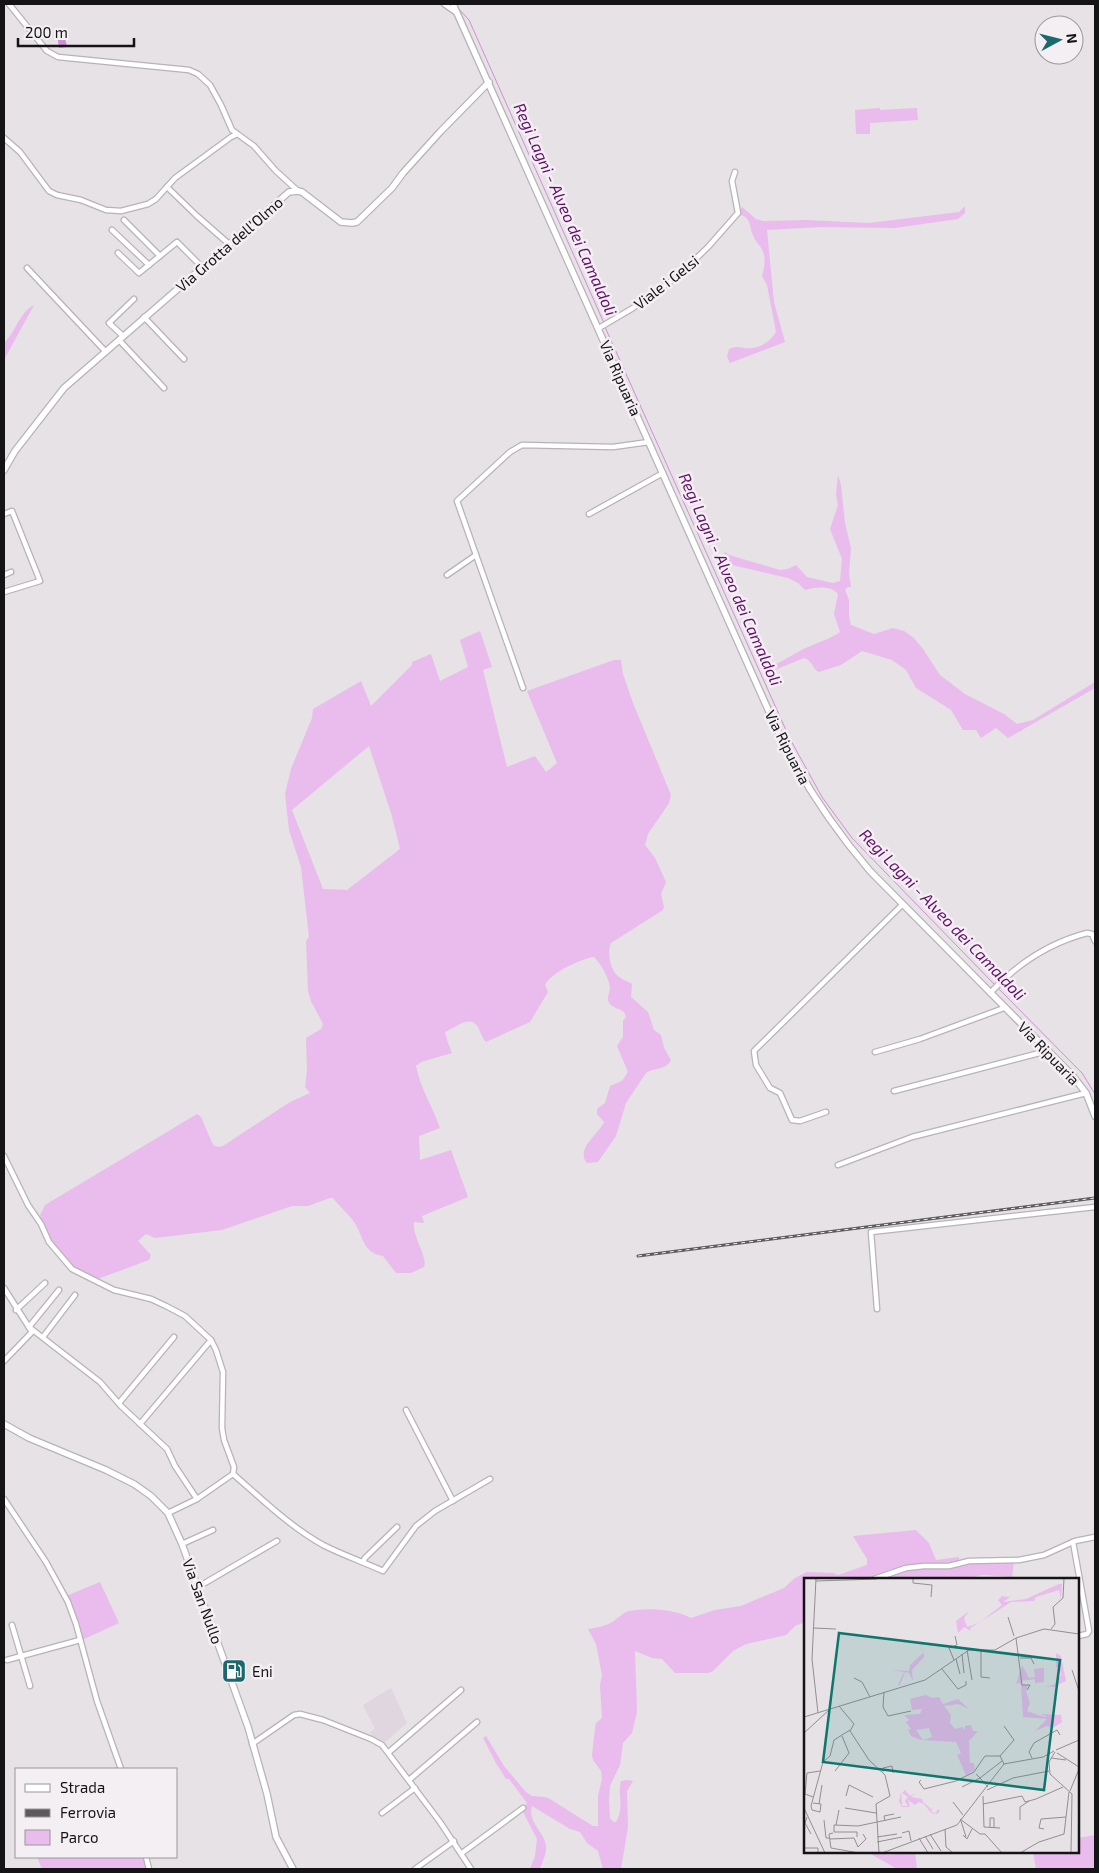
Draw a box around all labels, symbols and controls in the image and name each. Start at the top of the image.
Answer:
scale bar [18,15,134,47]
north arrow [1034,15,1084,65]
text: 200 m [25,23,68,41]
text: N [1063,32,1081,44]
water label: Regi Lagni - Alveo dei Camaldoli [510,100,622,318]
street label: Via Grotta dell'Olmo [172,193,286,295]
street label: Viale i Gelsi [630,251,702,313]
street label: Via Ripuaria [596,337,646,419]
water label: Regi Lagni - Alveo dei Camaldoli [675,470,787,688]
street label: Via Ripuaria [762,707,814,787]
water label: Regi Lagni - Alveo dei Camaldoli [856,824,1030,1004]
street label: Via Ripuaria [1014,1018,1084,1088]
street label: Via San Nullo [179,1556,227,1646]
inset map [804,1578,1079,1853]
fuel station icon: Eni [221,1658,247,1684]
place label: Eni [252,1662,273,1680]
legend [15,1768,178,1858]
text: Strada [60,1778,105,1796]
text: Ferrovia [60,1803,116,1821]
text: Parco [60,1828,99,1846]

